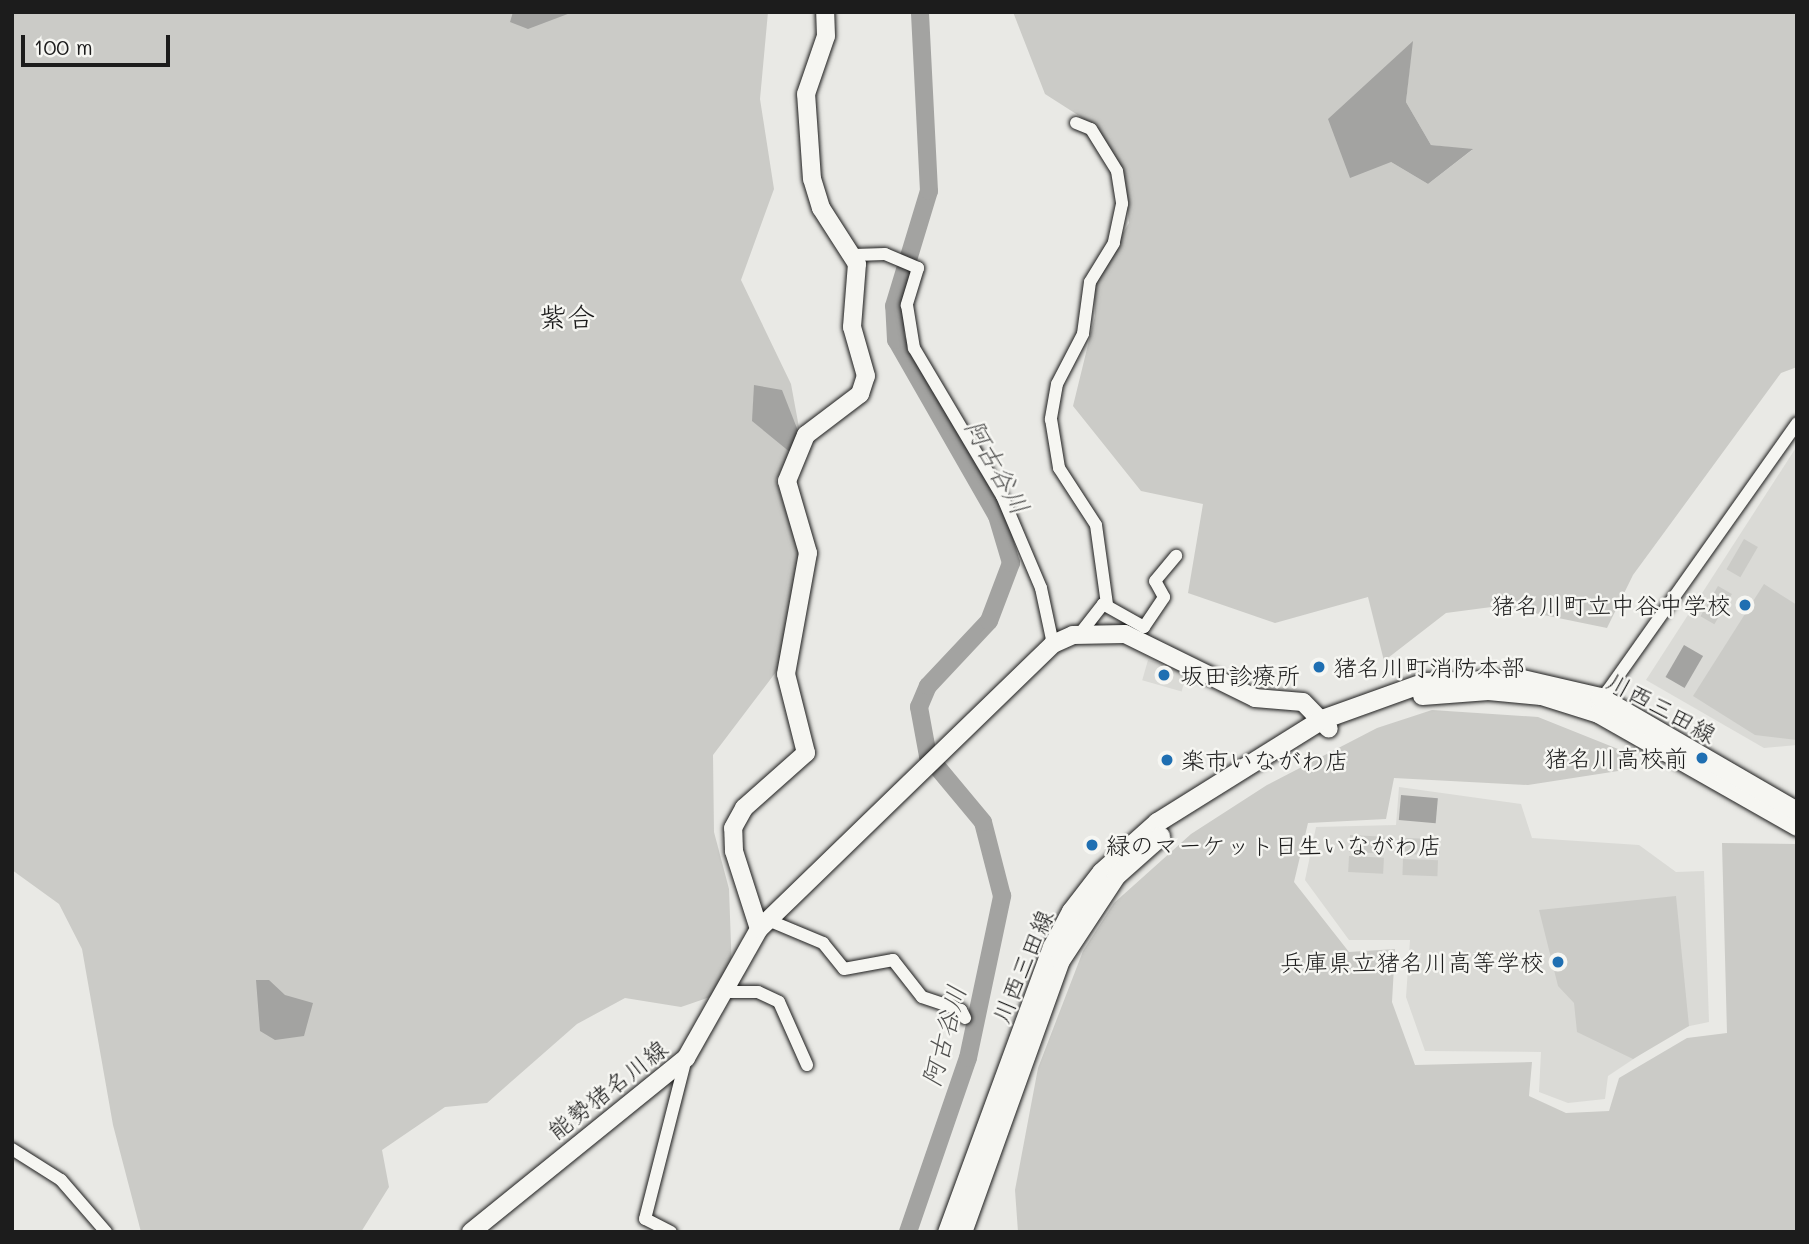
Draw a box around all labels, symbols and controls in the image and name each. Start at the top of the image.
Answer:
scale bar [24,21,173,65]
text: 100 m [34,33,93,60]
district label: 紫合 [539,299,595,333]
water label: 阿古谷川 [958,414,1036,520]
place label: 猪名川町立中谷中学校 [1491,591,1731,619]
marker: 猪名川町立中谷中学校 [1737,597,1753,613]
place label: 猪名川町消防本部 [1333,653,1525,681]
marker: 猪名川町消防本部 [1311,659,1327,675]
place label: 坂田診療所 [1180,661,1300,689]
marker: 坂田診療所 [1154,665,1174,685]
street label: 川西三田線 [1603,665,1721,749]
place label: 猪名川高校前 [1544,744,1688,772]
place label: 楽市いながわ店 [1181,746,1349,774]
marker: 猪名川高校前 [1694,750,1710,766]
marker: 楽市いながわ店 [1159,752,1175,768]
place label: 緑のマーケット日生いながわ店 [1106,831,1442,859]
marker: 緑のマーケット日生いながわ店 [1084,837,1100,853]
street label: 川西三田線 [985,905,1059,1027]
place label: 兵庫県立猪名川高等学校 [1280,948,1544,976]
marker: 兵庫県立猪名川高等学校 [1550,954,1566,970]
water label: 阿古谷川 [915,982,973,1090]
street label: 能勢猪名川線 [541,1033,673,1145]

